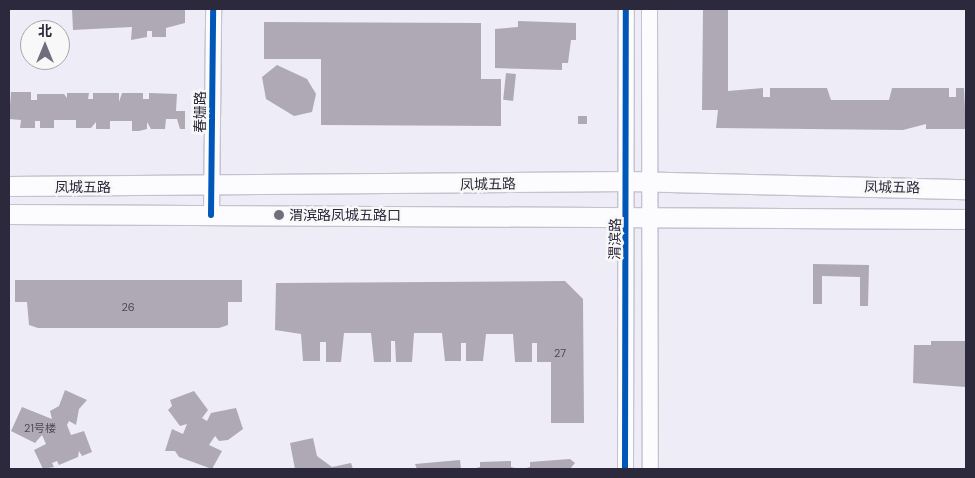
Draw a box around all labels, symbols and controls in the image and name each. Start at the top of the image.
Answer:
north arrow [20,20,70,70]
text: 北 [38,22,52,40]
street label: 春姗路 [192,91,208,133]
street label: 凤城五路 [460,175,516,193]
street label: 凤城五路 [864,178,920,196]
street label: 凤城五路 [55,179,111,195]
place label: 渭滨路凤城五路口 [289,207,401,223]
marker: 渭滨路凤城五路口 [273,209,285,221]
street label: 渭滨路 [606,218,624,260]
house number: 26 [121,300,135,314]
house number: 27 [554,346,566,360]
house number: 21号楼 [24,421,56,435]

